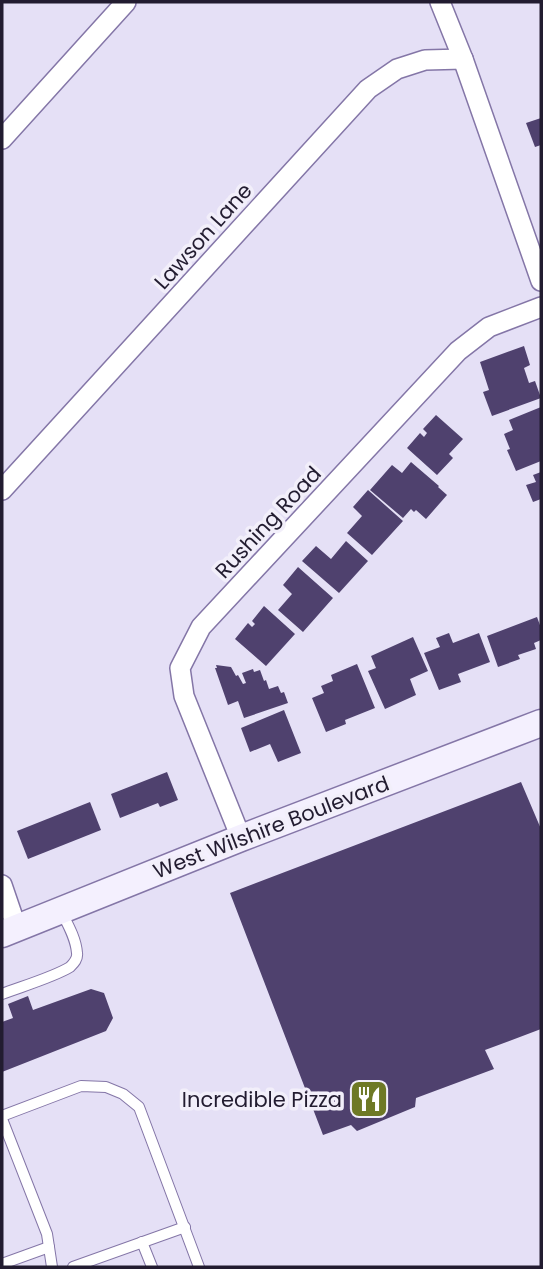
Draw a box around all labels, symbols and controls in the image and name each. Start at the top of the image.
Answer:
street label: Lawson Lane [148,177,258,295]
street label: Rushing Road [208,460,328,584]
street label: West Wilshire Boulevard [149,769,393,885]
restaurant icon: Incredible Pizza [348,1078,390,1120]
place label: Incredible Pizza [182,1085,342,1114]

